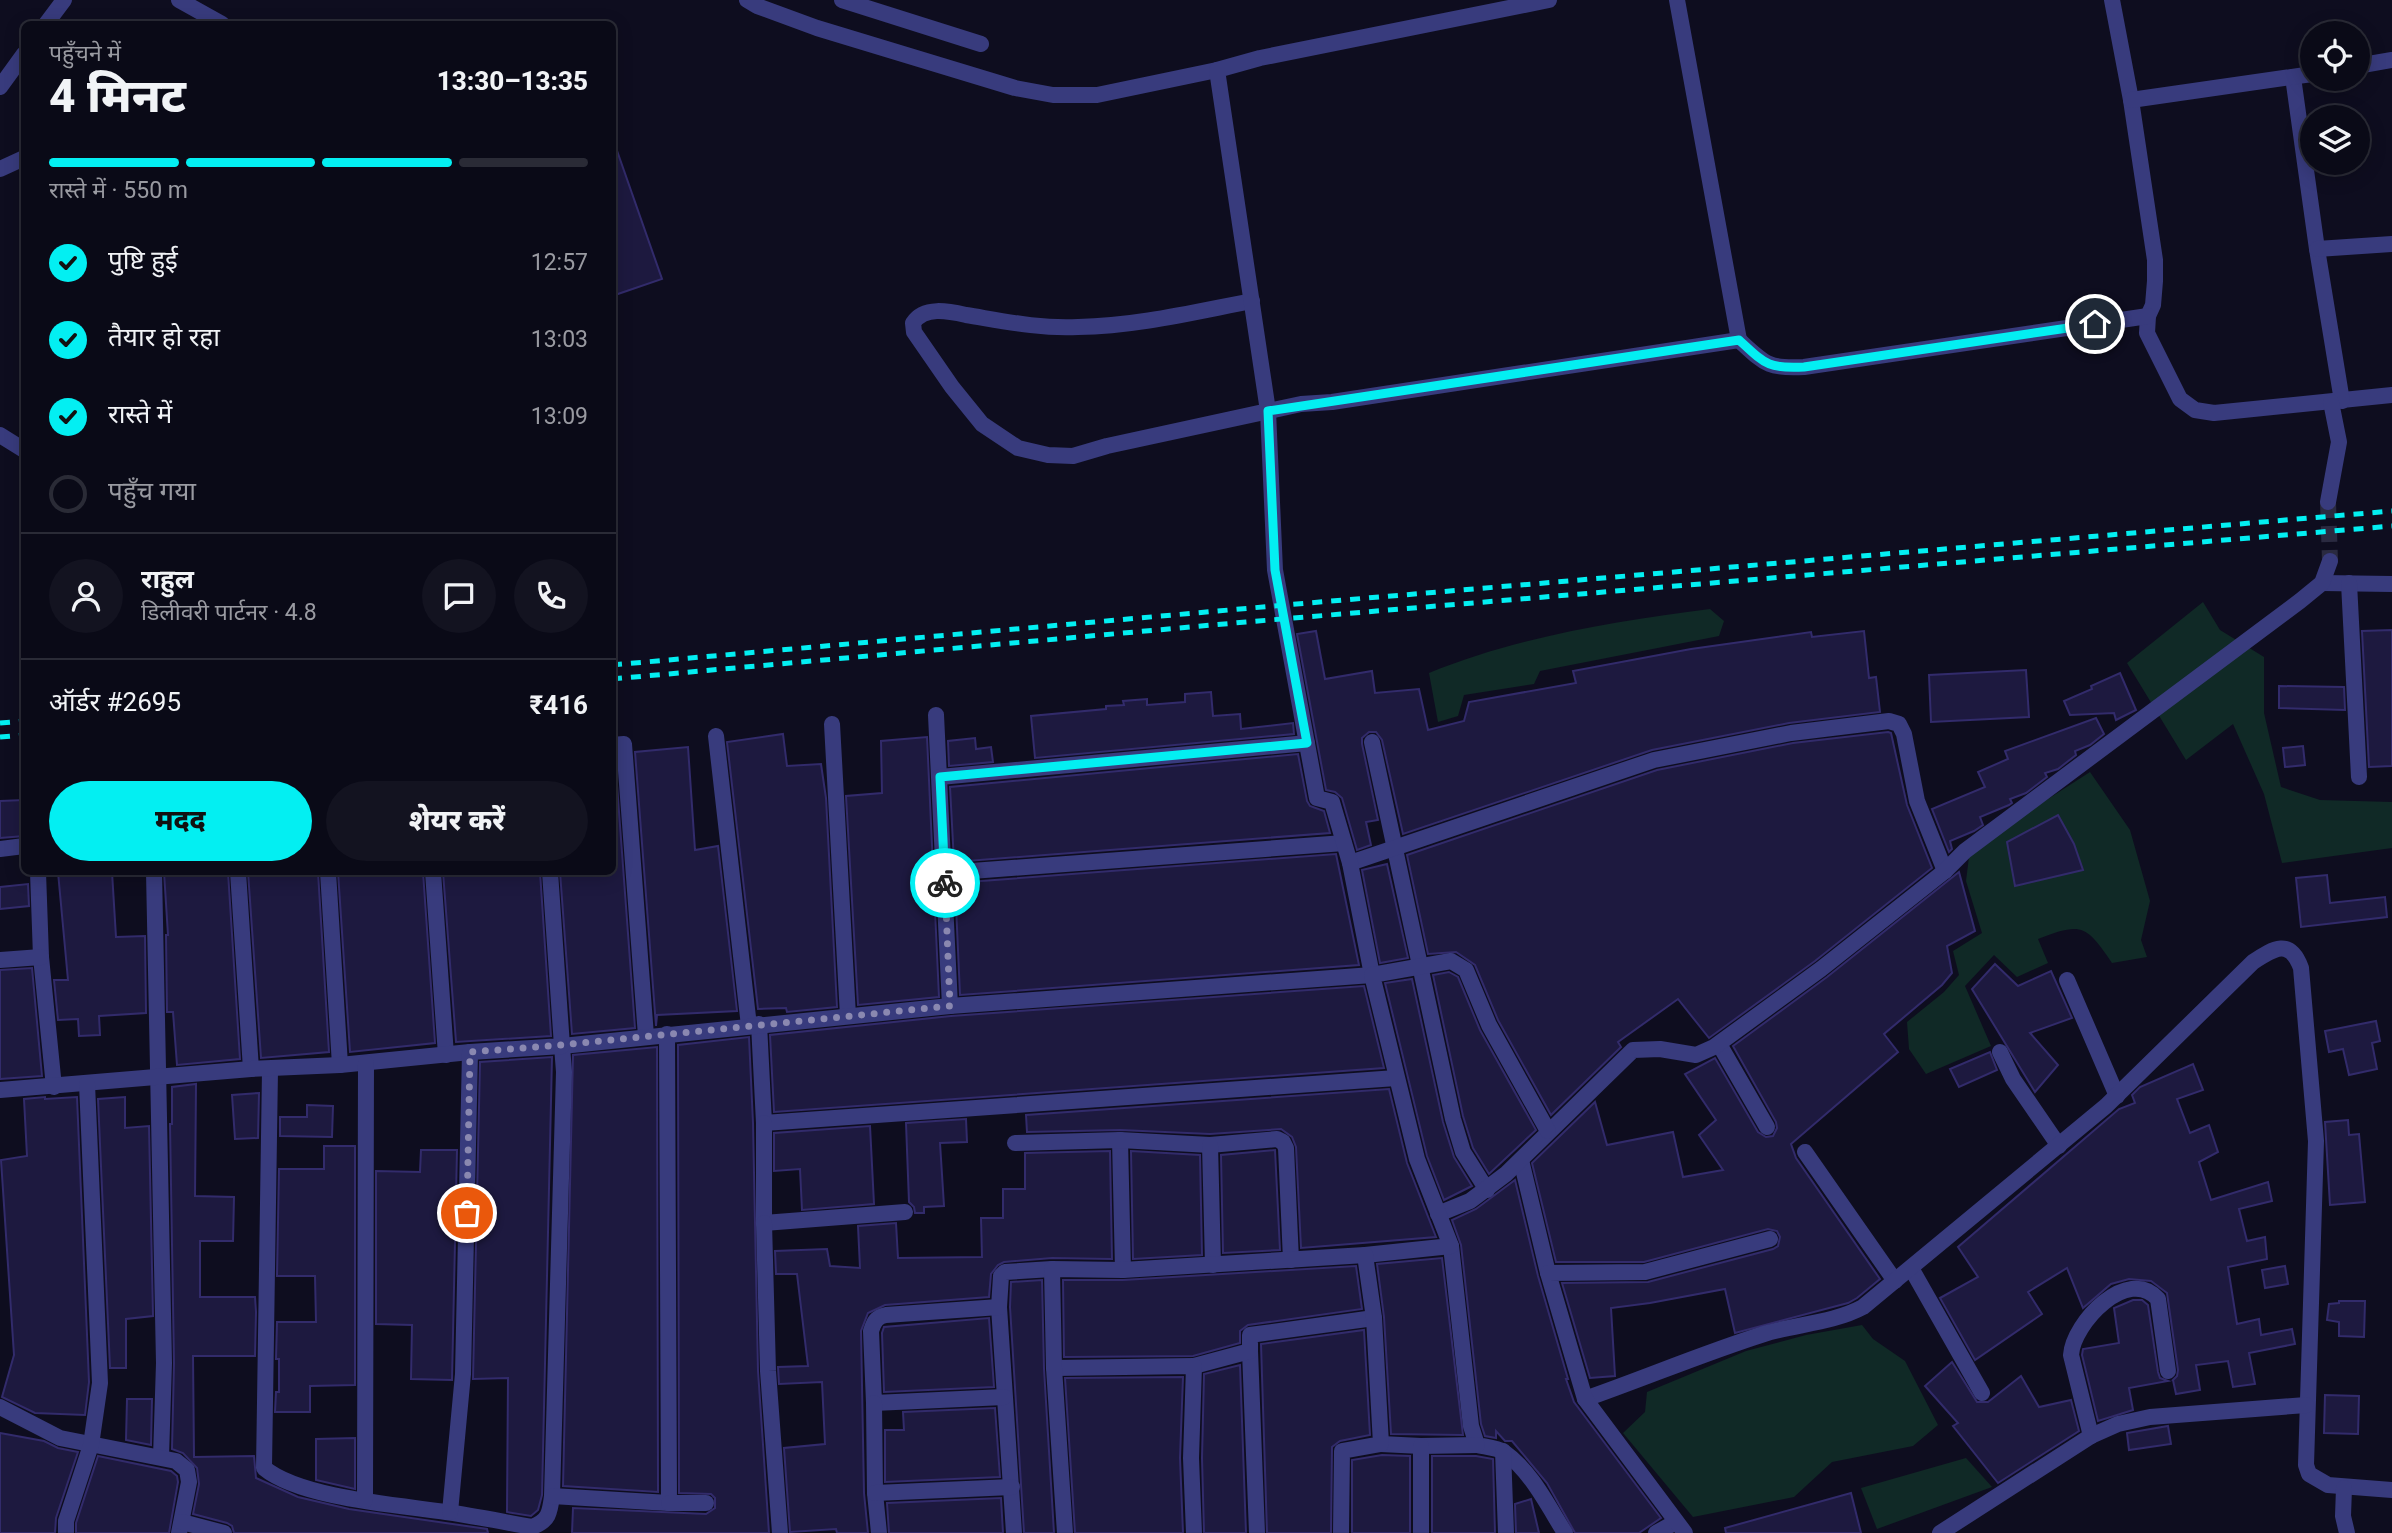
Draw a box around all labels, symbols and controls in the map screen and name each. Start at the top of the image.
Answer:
map controls [2300,21,2370,175]
button: locate [2300,21,2370,91]
text: पहुँचने में [49,40,121,67]
text: 13:30–13:35 [437,66,588,96]
text: 4 मिनट [49,69,186,123]
button: layers [2300,105,2370,175]
text: रास्ते में · 550 m [49,177,188,204]
icon: check [49,244,87,282]
text: पुष्टि हुई [108,245,178,275]
text: 12:57 [531,249,588,276]
pin [2065,294,2125,354]
icon: home [2076,305,2114,343]
icon: check [49,321,87,359]
text: तैयार हो रहा [108,322,220,352]
text: 13:03 [531,326,588,353]
icon: check [49,398,87,436]
text: रास्ते में [108,399,172,429]
text: 13:09 [531,403,588,430]
text: पहुँच गया [108,476,196,506]
button: person [49,559,123,633]
button: chat [422,559,496,633]
button: phone [514,559,588,633]
text: राहुल [141,564,194,594]
text: डिलीवरी पार्टनर · 4.8 [141,599,317,626]
text: ऑर्डर #2695 [49,687,181,717]
text: ₹416 [530,690,588,720]
button: मदद [49,781,312,861]
button: शेयर करें [326,781,588,861]
courier [910,848,980,918]
icon: bike [926,864,964,902]
pin [437,1183,497,1243]
icon: bag [448,1194,486,1232]

